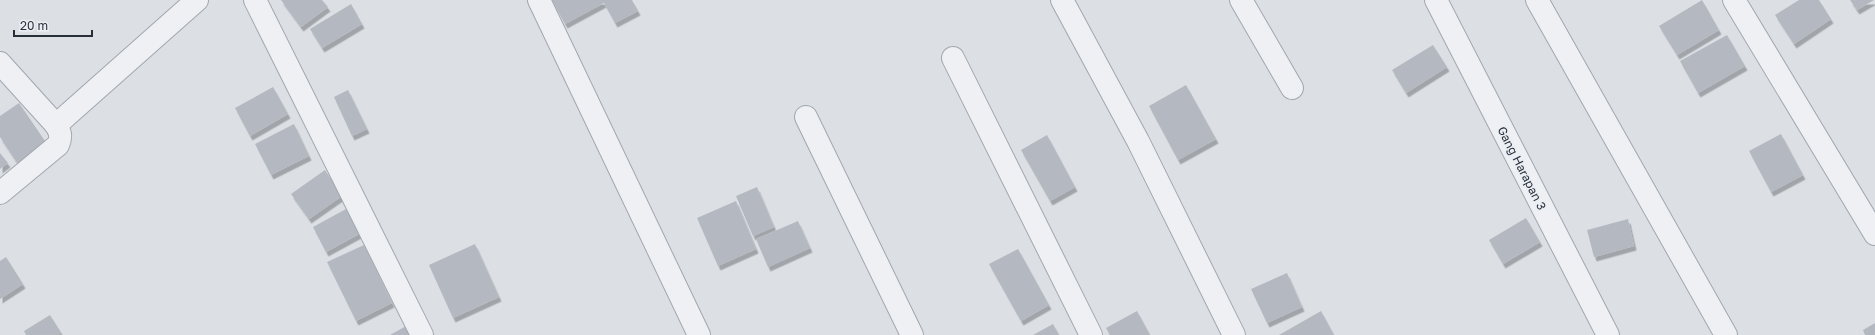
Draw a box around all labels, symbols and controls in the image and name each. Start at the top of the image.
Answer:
scale bar [14,12,92,38]
text: 20 m [20,18,48,33]
street label: Gang Harapan 3 [1494,124,1550,212]

